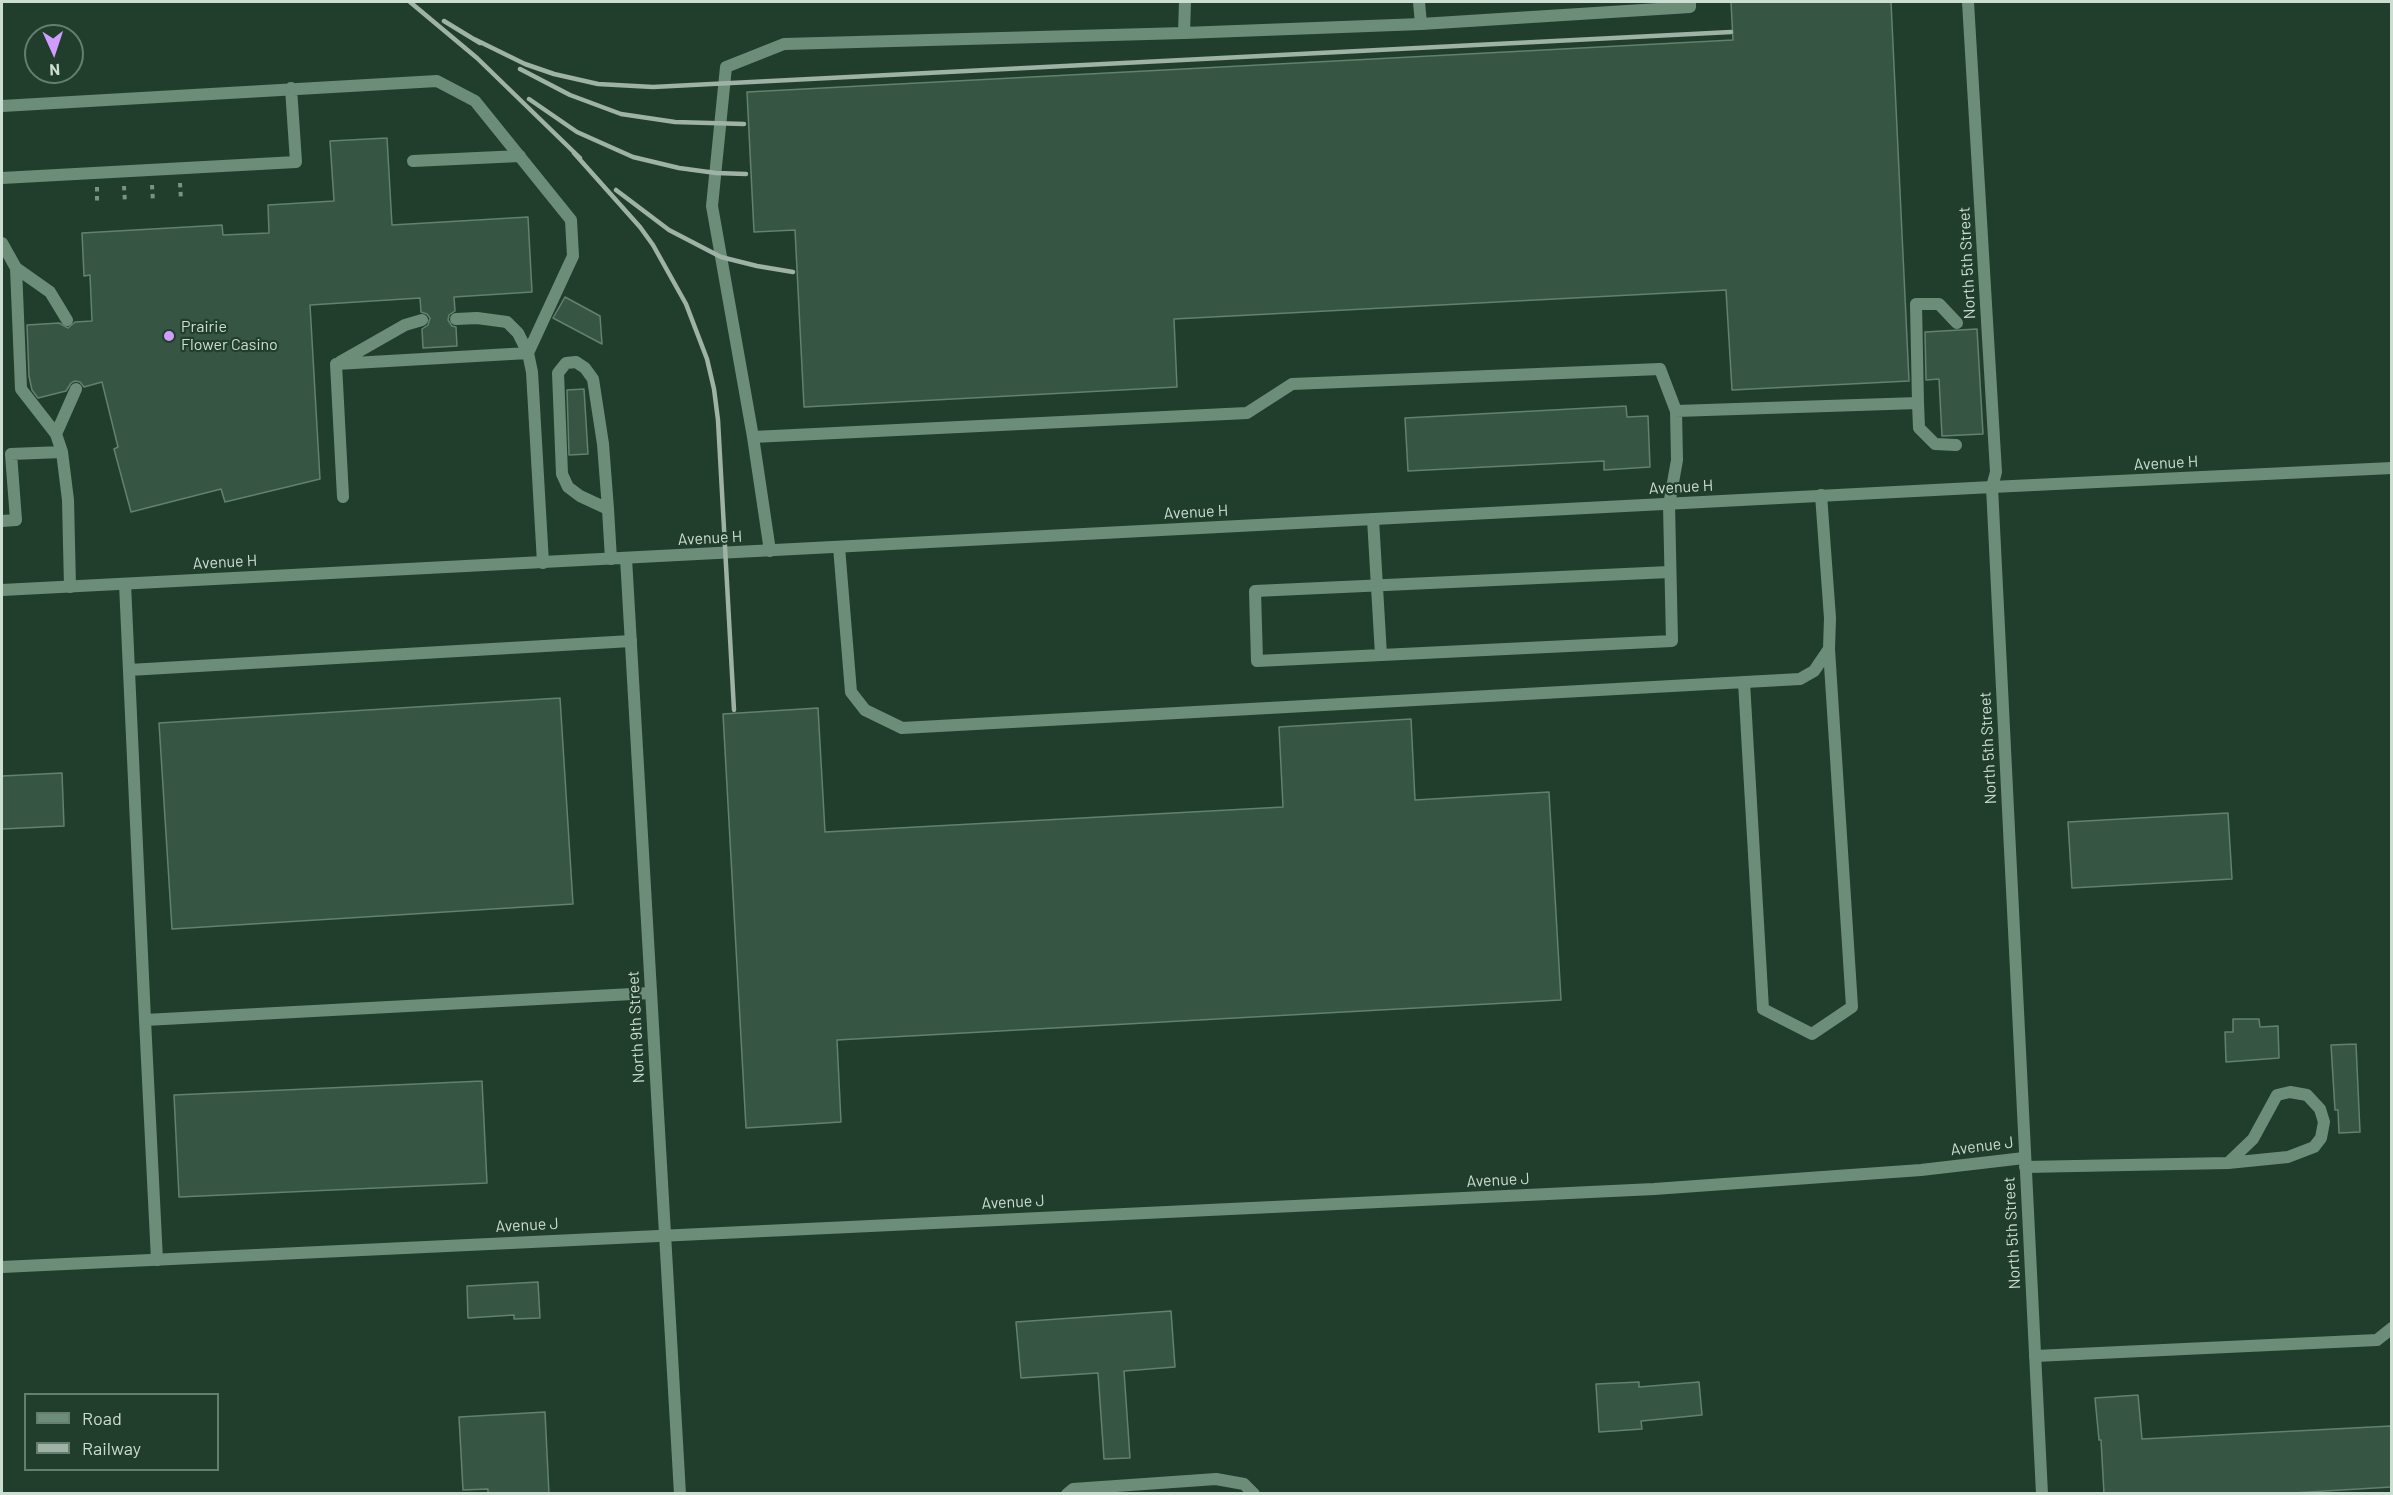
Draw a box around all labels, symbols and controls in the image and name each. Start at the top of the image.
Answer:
north arrow [24,24,84,84]
text: N [49,61,61,80]
street label: North 5th Street [1954,206,1980,320]
place label: Prairie Flower Casino [181,317,278,355]
marker: Prairie Flower Casino [162,329,176,343]
street label: Avenue H [2133,452,2199,474]
street label: Avenue H [1648,476,1714,498]
street label: Avenue H [1163,501,1229,523]
street label: Avenue H [677,527,743,549]
street label: Avenue H [192,551,258,573]
street label: North 5th Street [1975,691,2001,805]
street label: North 9th Street [623,970,649,1084]
street label: Avenue J [1949,1133,2015,1159]
street label: Avenue J [1466,1169,1530,1191]
street label: North 5th Street [1999,1176,2025,1290]
street label: Avenue J [981,1191,1045,1213]
street label: Avenue J [495,1214,559,1236]
legend [24,1393,219,1471]
text: Road [82,1407,122,1429]
text: Railway [82,1437,141,1459]

